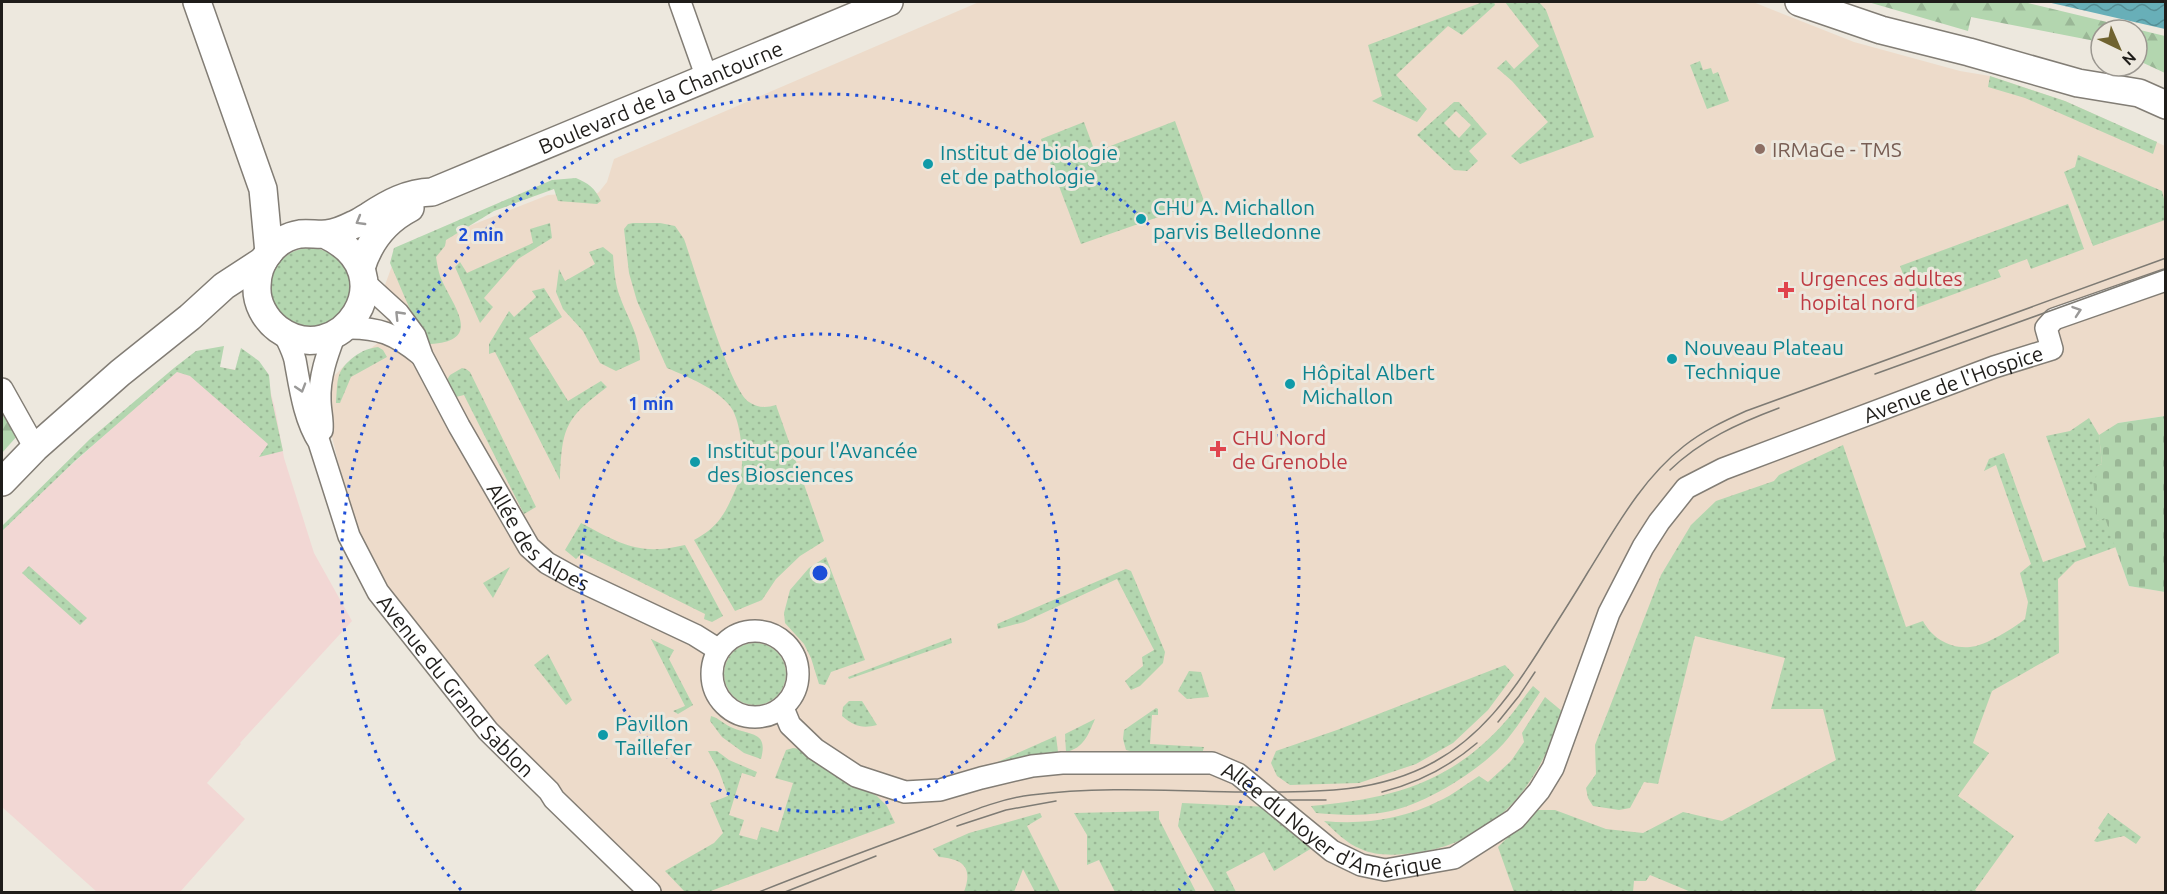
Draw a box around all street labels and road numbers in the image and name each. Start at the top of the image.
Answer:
street label: Boulevard de la Chantourne [535,36,786,158]
street label: Avenue de l'Hospice [1860,340,2046,427]
street label: Allée des Alpes [482,479,593,596]
street label: Avenue du Grand Sablon [373,590,539,782]
street label: Allée du Noyer d'Amérique [1218,757,1444,882]

